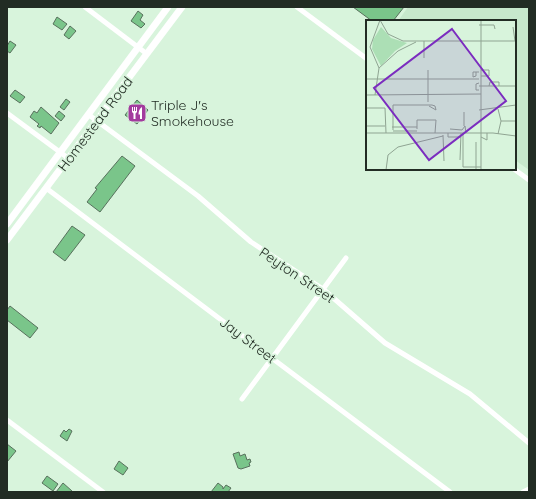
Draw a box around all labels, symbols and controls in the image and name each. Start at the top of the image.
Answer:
inset map [366,20,516,170]
street label: Homestead Road [54,73,136,175]
place label: Triple J's Smokehouse [151,96,234,130]
restaurant icon: Triple J's Smokehouse [126,102,148,124]
street label: Peyton Street [256,243,338,307]
street label: Jay Street [216,313,280,367]

